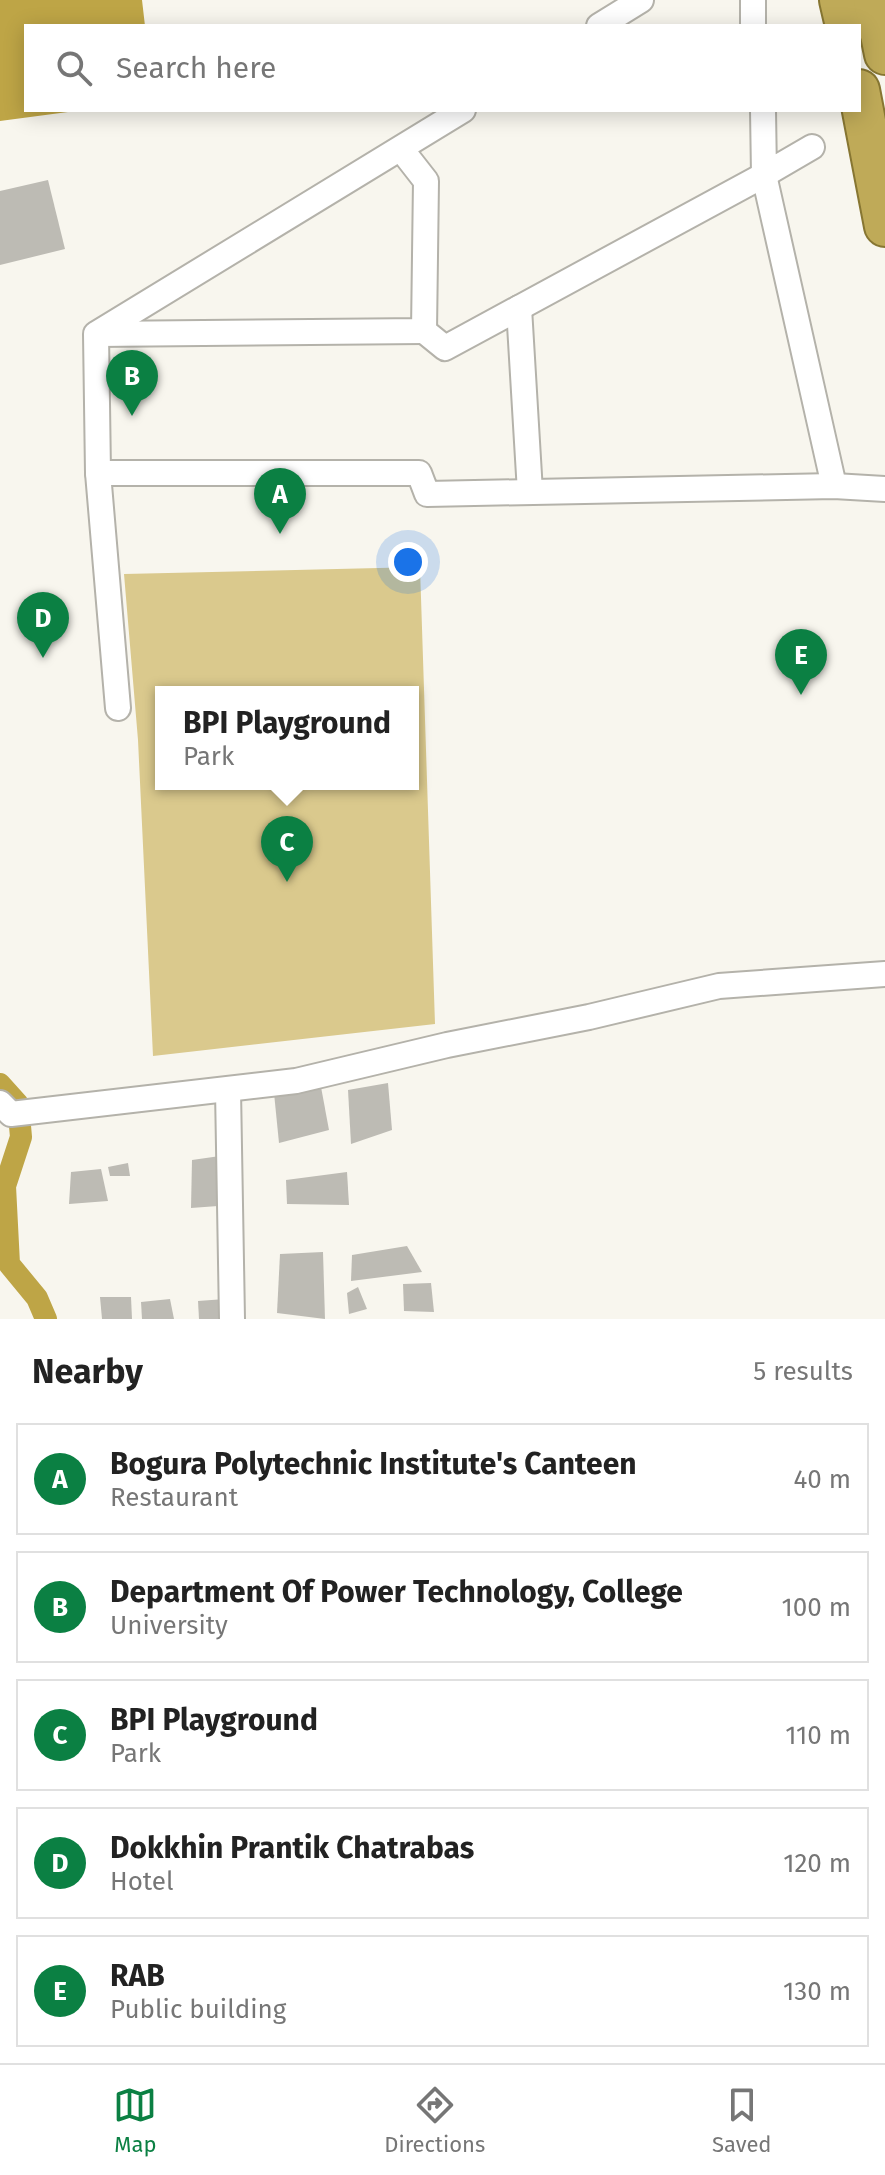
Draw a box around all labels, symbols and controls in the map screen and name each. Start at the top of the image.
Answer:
search box [24,24,861,112]
icon: search [52,46,96,90]
text: Search here [116,50,276,86]
pin: B [106,350,158,416]
pin: A [254,468,306,534]
your location [388,542,428,582]
pin: D [17,592,69,658]
pin: E [775,629,827,695]
popup [155,686,419,790]
text: BPI Playground [183,705,391,741]
text: Park [183,741,234,772]
pin: C [261,816,313,882]
text: Nearby [32,1351,143,1392]
text: 5 results [753,1356,853,1387]
text: Bogura Polytechnic Institute's Canteen [110,1446,637,1482]
text: A [52,1464,68,1495]
text: 40 m [793,1464,851,1495]
text: Restaurant [110,1482,238,1513]
text: Department Of Power Technology, College [110,1574,683,1610]
text: B [52,1592,68,1623]
text: 100 m [782,1592,851,1623]
text: University [110,1610,228,1641]
text: BPI Playground [110,1702,318,1738]
text: C [53,1720,67,1751]
text: 110 m [785,1720,851,1751]
text: Park [110,1738,161,1769]
text: Dokkhin Prantik Chatrabas [110,1830,474,1866]
text: D [52,1848,68,1879]
text: 120 m [783,1848,851,1879]
text: Hotel [110,1866,174,1897]
text: RAB [110,1958,165,1994]
text: E [53,1976,67,2007]
text: 130 m [783,1976,851,2007]
text: Public building [110,1994,286,2025]
tab: Map [113,2083,157,2158]
tab: Directions [384,2083,485,2158]
tab: Saved [712,2083,772,2158]

